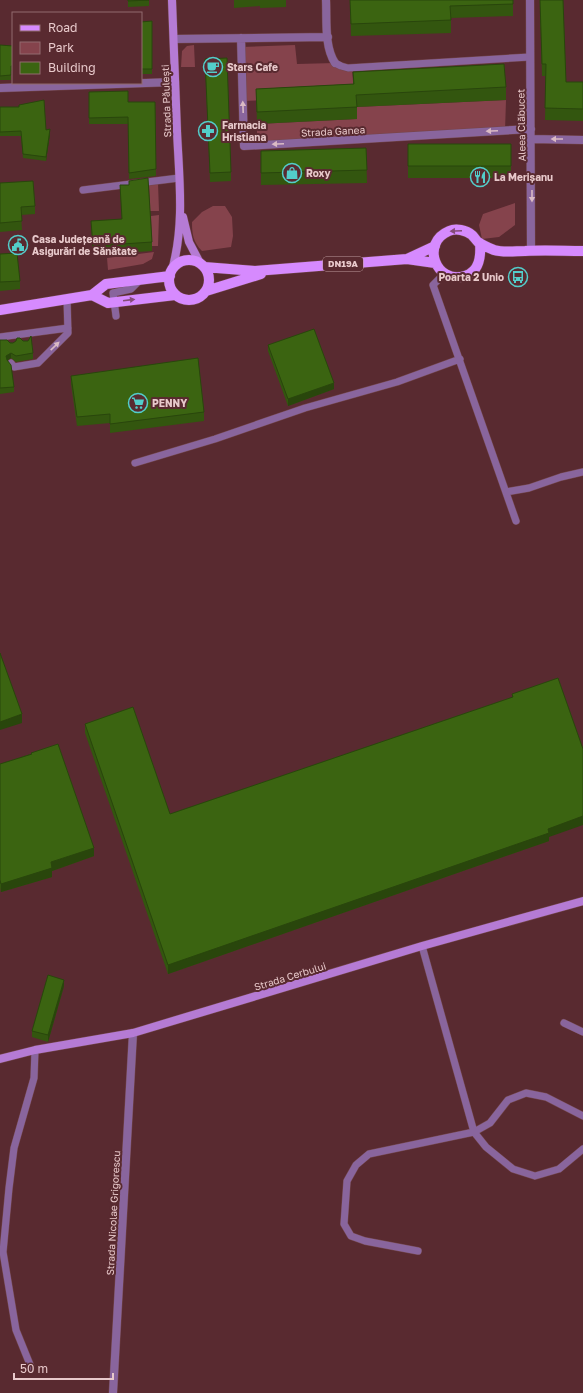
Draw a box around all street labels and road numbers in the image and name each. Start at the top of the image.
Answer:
street label: Strada Păulești [159,64,174,138]
street label: Aleea Clăbucet [514,89,528,161]
street label: Strada Ganea [301,123,365,139]
road number: DN19A [323,257,363,271]
street label: Strada Cerbului [253,959,327,993]
street label: Strada Nicolae Grigorescu [104,1150,122,1276]

